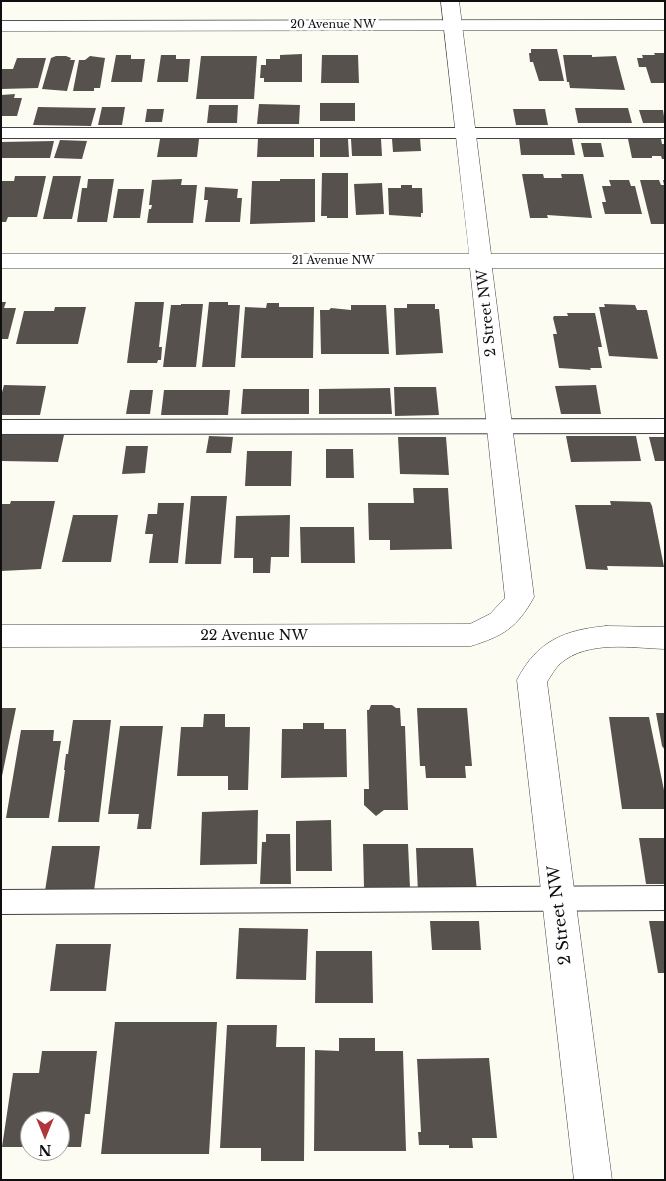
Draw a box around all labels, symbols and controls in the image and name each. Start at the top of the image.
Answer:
street label: 20 Avenue NW [290,18,376,32]
street label: 21 Avenue NW [292,254,374,268]
street label: 2 Street NW [474,268,500,358]
street label: 22 Avenue NW [200,628,308,644]
street label: 2 Street NW [544,864,576,966]
north arrow [20,1111,70,1161]
text: N [38,1141,52,1159]

